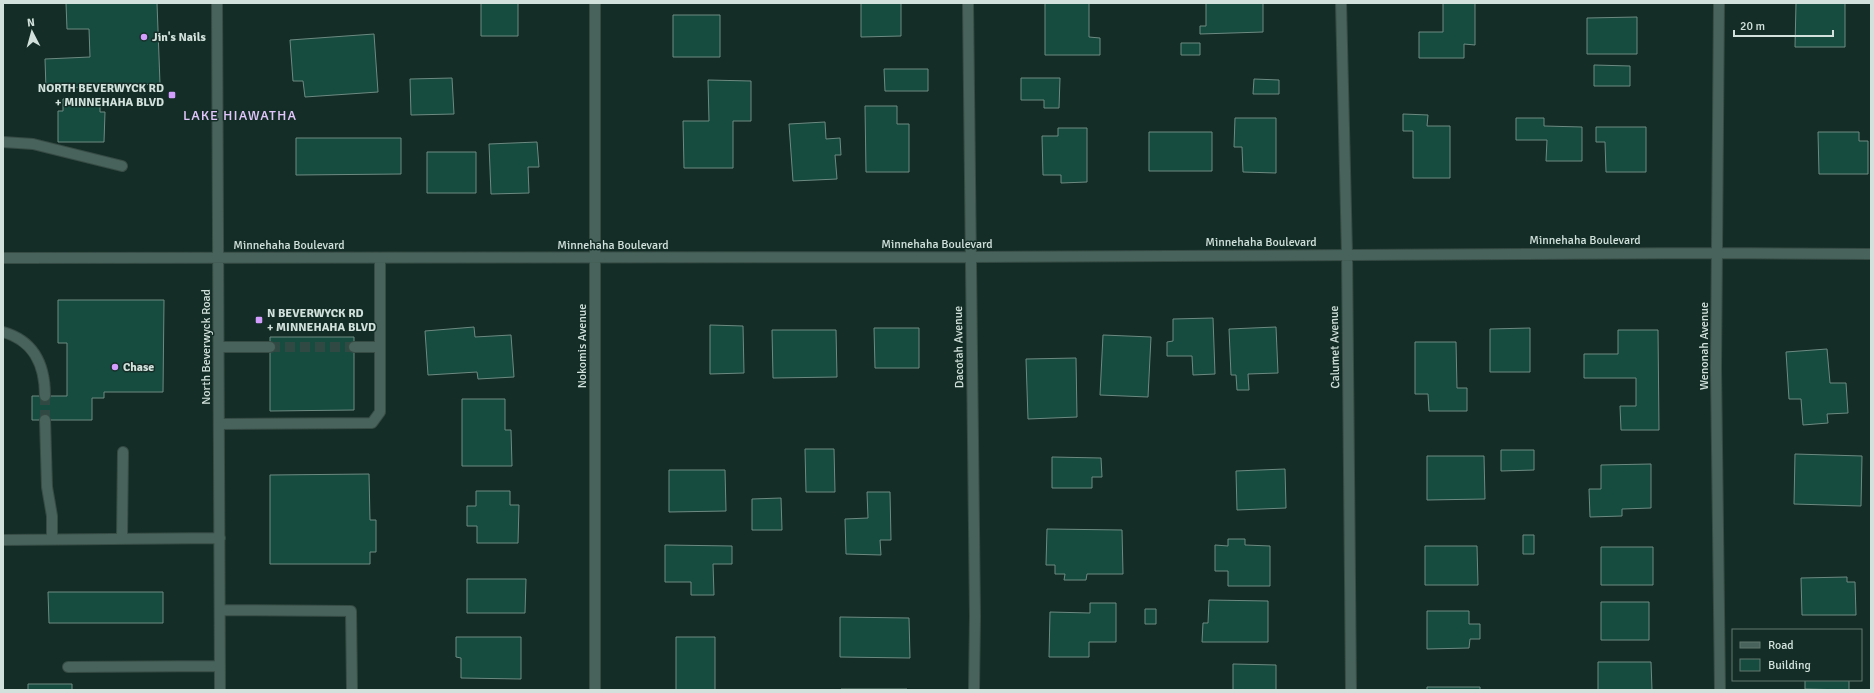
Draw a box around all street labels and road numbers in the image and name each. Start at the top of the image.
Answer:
street label: Minnehaha Boulevard [1529,233,1641,248]
street label: Minnehaha Boulevard [1205,235,1317,250]
street label: Minnehaha Boulevard [881,237,993,252]
street label: Minnehaha Boulevard [233,238,345,253]
street label: Minnehaha Boulevard [557,238,669,253]
street label: North Beverwyck Road [199,289,214,405]
street label: Wenonah Avenue [1697,302,1712,390]
street label: Nokomis Avenue [575,304,590,388]
street label: Calumet Avenue [1327,305,1343,389]
street label: Dacotah Avenue [951,306,967,388]

